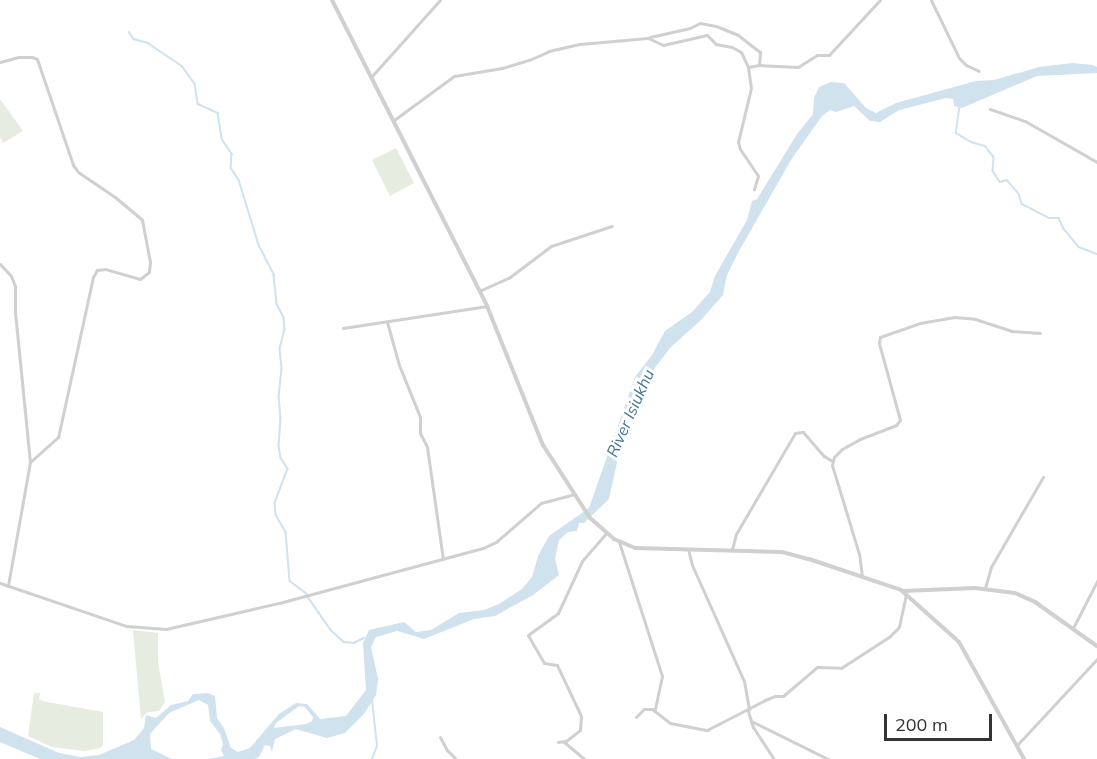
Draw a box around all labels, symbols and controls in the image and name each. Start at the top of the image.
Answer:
water label: River Isiukhu [602,366,658,460]
scale bar [887,702,995,740]
text: 200 m [895,713,948,736]

